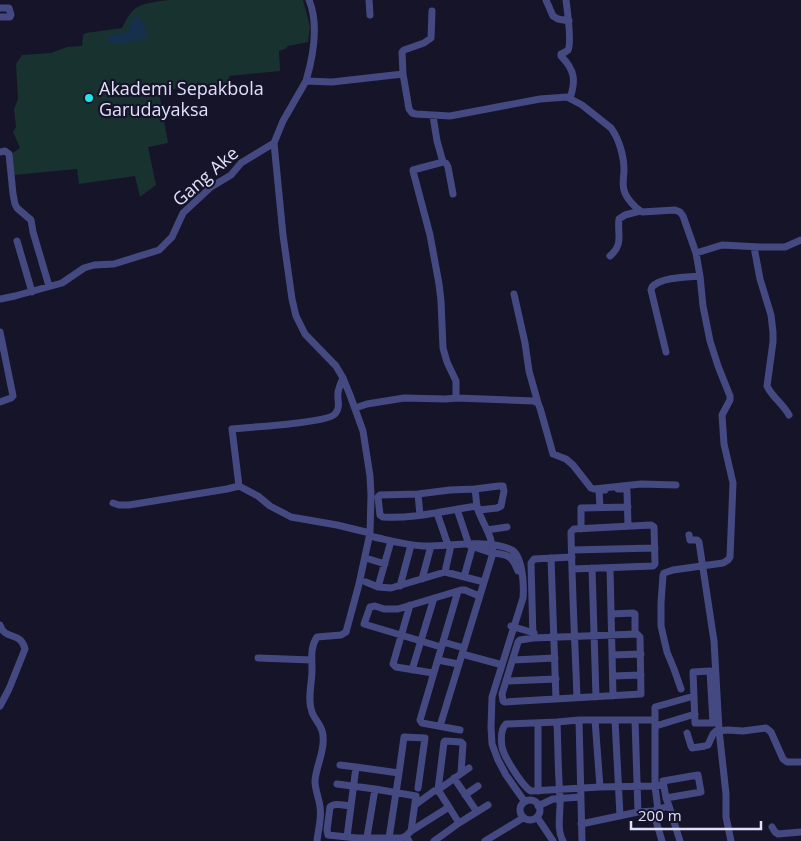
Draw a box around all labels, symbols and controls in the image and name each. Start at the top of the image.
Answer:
place label: Akademi Sepakbola Garudayaksa [99,76,264,121]
marker: Akademi Sepakbola Garudayaksa [83,92,95,104]
street label: Gang Ake [167,141,243,211]
scale bar [631,798,761,830]
text: 200 m [638,805,682,825]

